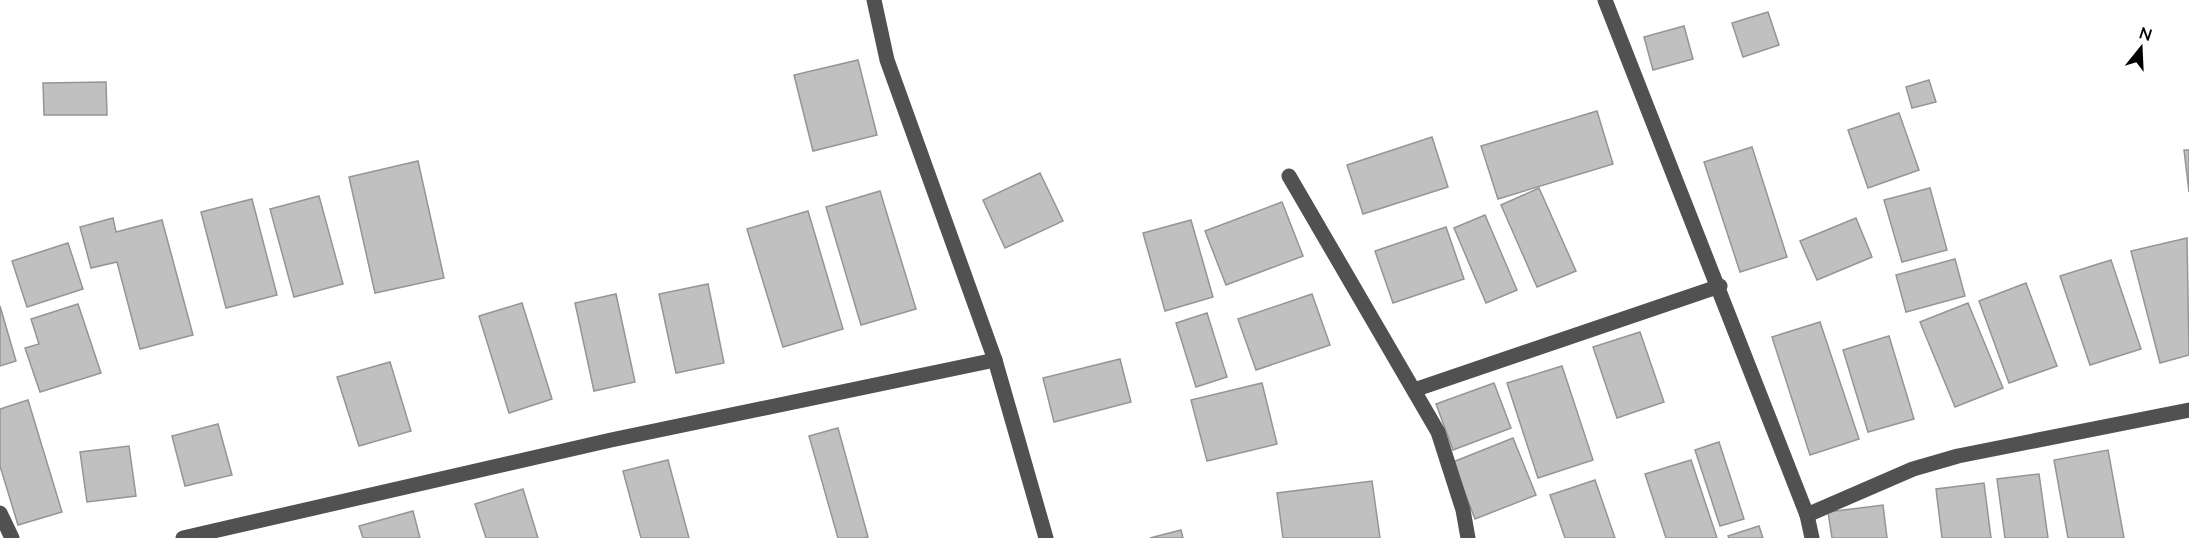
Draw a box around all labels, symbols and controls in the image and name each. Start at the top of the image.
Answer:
north arrow [2111,18,2171,78]
text: N [2137,22,2155,44]

